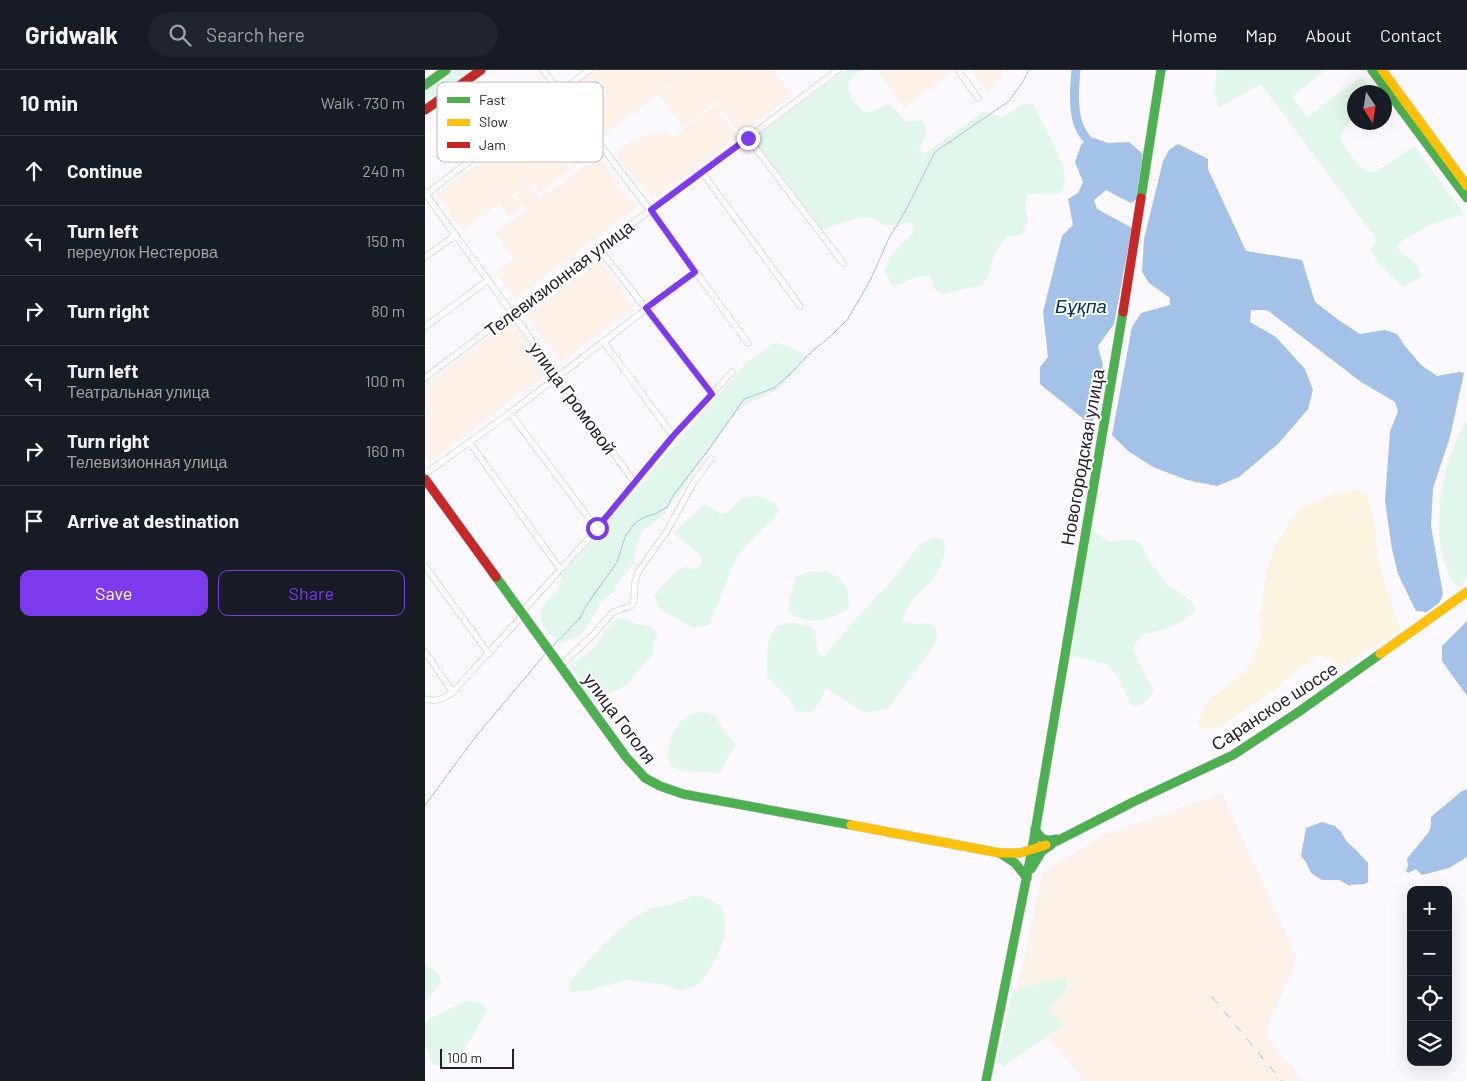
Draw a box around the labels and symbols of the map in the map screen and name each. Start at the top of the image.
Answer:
legend [437,82,603,162]
north arrow [1347,85,1392,130]
text: Fast [479,91,505,108]
text: Slow [479,113,508,130]
route end [737,127,760,150]
text: Jam [479,136,506,153]
street label: Телевизионная улица [480,214,639,341]
water label: Бұқпа [1055,294,1107,317]
street label: улица Громовой [525,337,621,459]
street label: Новогородская улица [1056,366,1109,547]
route start [586,517,609,540]
street label: Саранское шоссе [1207,657,1341,755]
street label: улица Гоголя [579,668,661,768]
scale bar [440,1046,514,1069]

